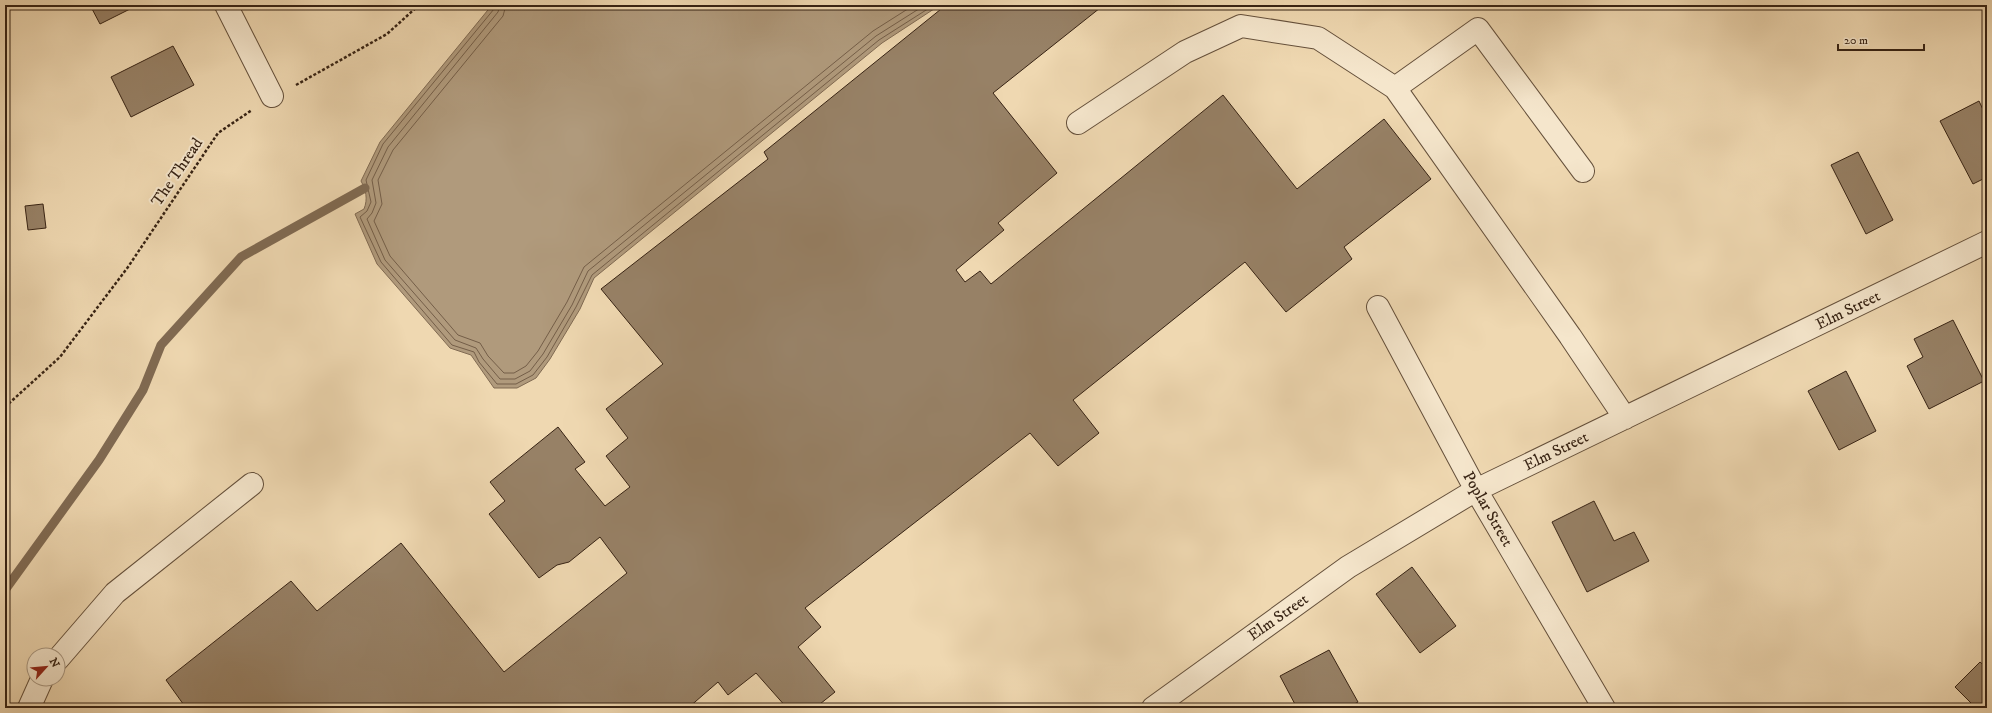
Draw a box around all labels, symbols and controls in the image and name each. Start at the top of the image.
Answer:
scale bar [1838,26,1924,52]
text: 20 m [1844,33,1868,48]
street label: The Thread [147,134,207,210]
street label: Elm Street [1812,286,1884,334]
street label: Elm Street [1520,427,1592,475]
street label: Poplar Street [1458,468,1518,550]
street label: Elm Street [1244,589,1312,645]
north arrow [26,647,66,687]
text: N [46,656,62,670]

